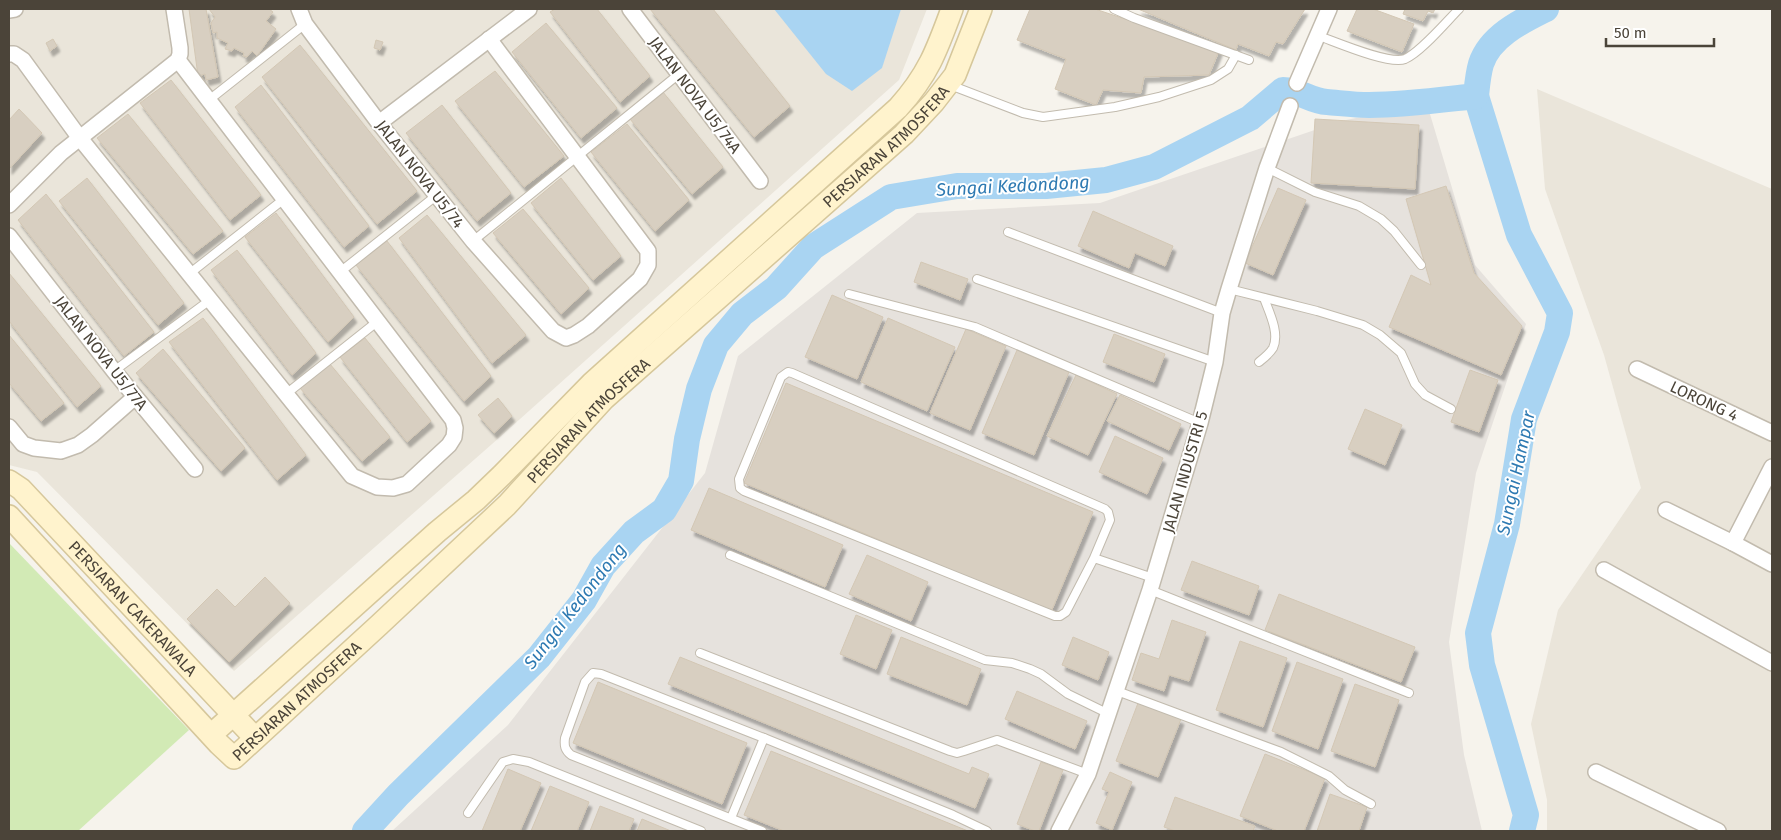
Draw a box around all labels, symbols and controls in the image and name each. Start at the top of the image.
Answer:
scale bar [1606,15,1714,47]
text: 50 m [1614,24,1647,42]
street label: JALAN NOVA U5/74A [645,33,746,158]
street label: PERSIARAN ATMOSFERA [819,81,953,211]
street label: JALAN NOVA U5/74 [372,116,468,232]
water label: Sungai Kedondong [935,171,1090,201]
street label: JALAN NOVA U5/77A [50,292,152,415]
street label: PERSIARAN ATMOSFERA [523,353,654,487]
street label: LORONG 4 [1667,377,1741,425]
water label: Sungai Hampar [1492,408,1540,538]
street label: JALAN INDUSTRI 5 [1158,409,1212,535]
street label: PERSIARAN CAKERAWALA [65,537,202,680]
water label: Sungai Kedondong [518,539,631,674]
street label: PERSIARAN ATMOSFERA [228,637,365,765]

